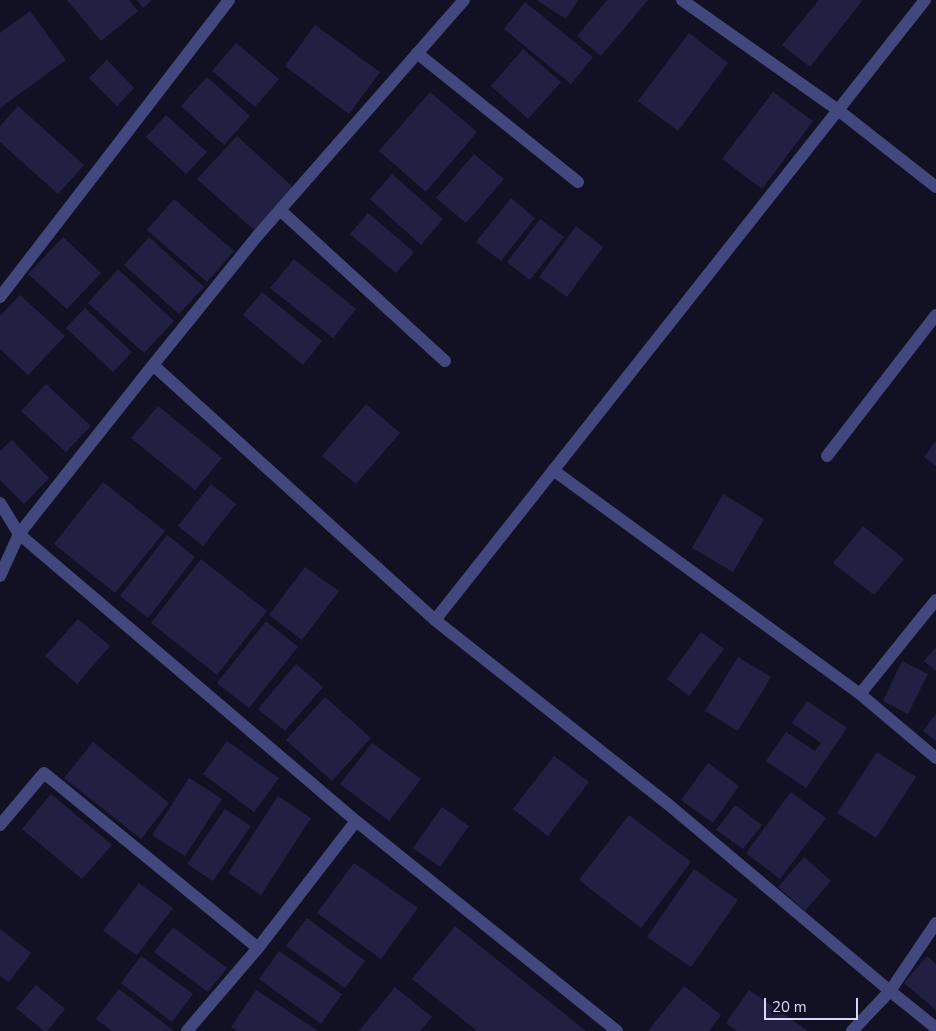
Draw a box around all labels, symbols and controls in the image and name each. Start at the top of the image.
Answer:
scale bar [766,988,860,1020]
text: 20 m [772,997,807,1017]

